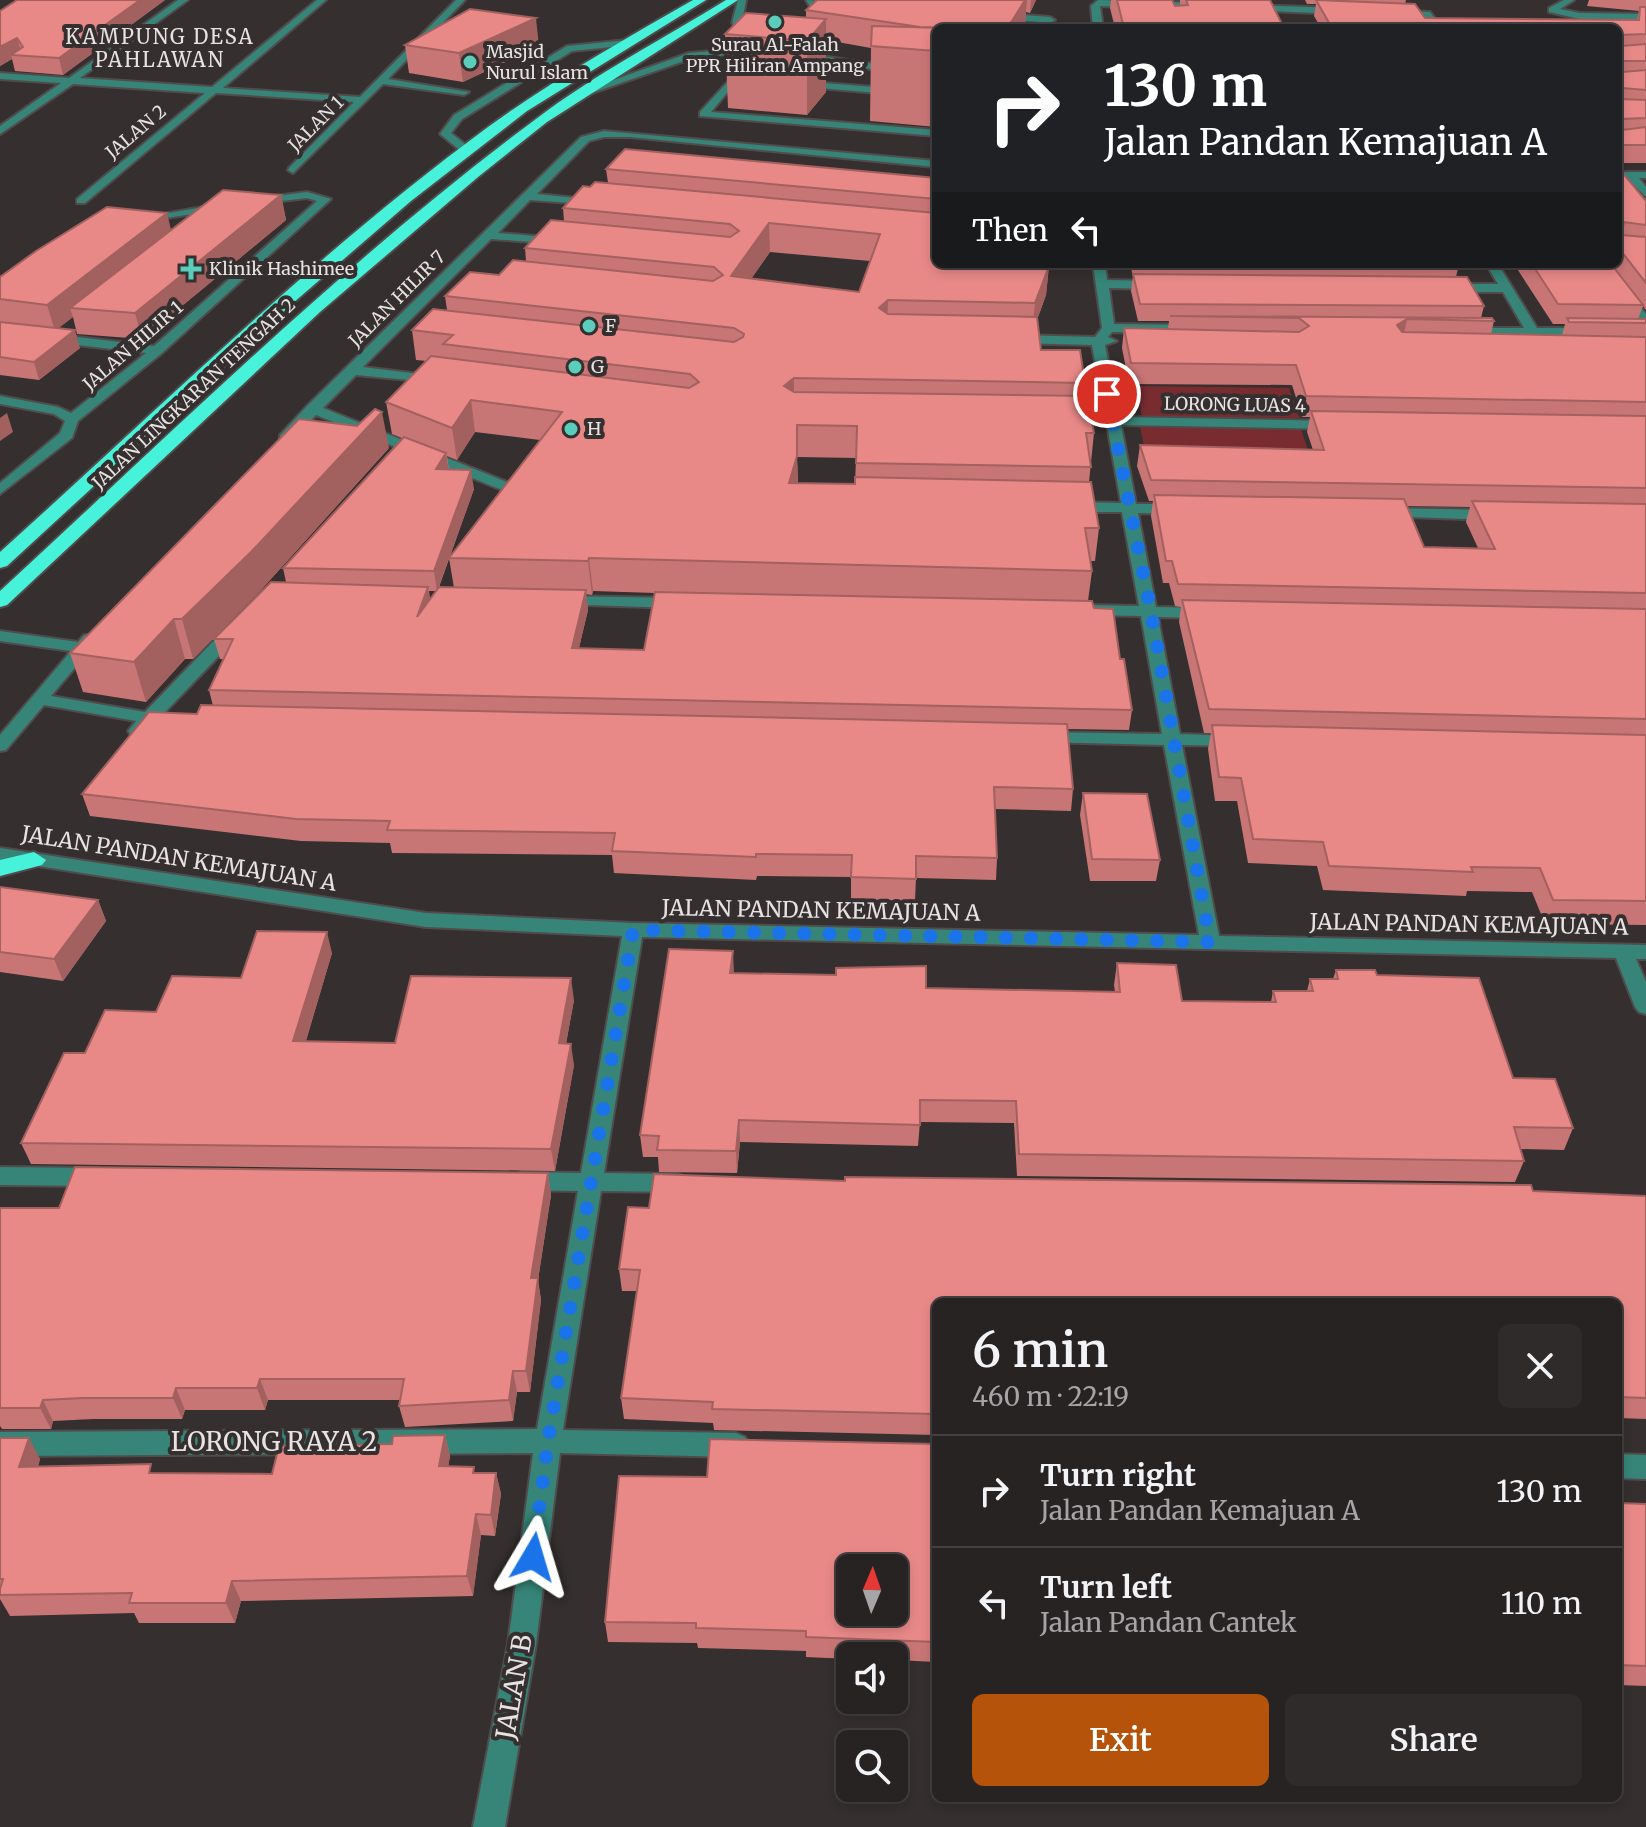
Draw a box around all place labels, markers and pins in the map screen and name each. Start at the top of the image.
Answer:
marker: Surau Al-Falah PPR Hiliran Ampang [766,13,784,31]
place label: Surau Al-Falah PPR Hiliran Ampang [686,33,864,77]
place label: Masjid Nurul Islam [486,40,588,84]
marker: Masjid Nurul Islam [461,53,479,71]
place label: Klinik Hashimee [209,257,354,280]
marker: Klinik Hashimee [180,258,202,280]
place label: F [605,314,616,337]
marker: F [580,317,598,335]
place label: G [591,355,604,378]
marker: G [566,358,584,376]
pin [1073,360,1141,428]
place label: H [587,417,601,440]
marker: H [562,420,580,438]

